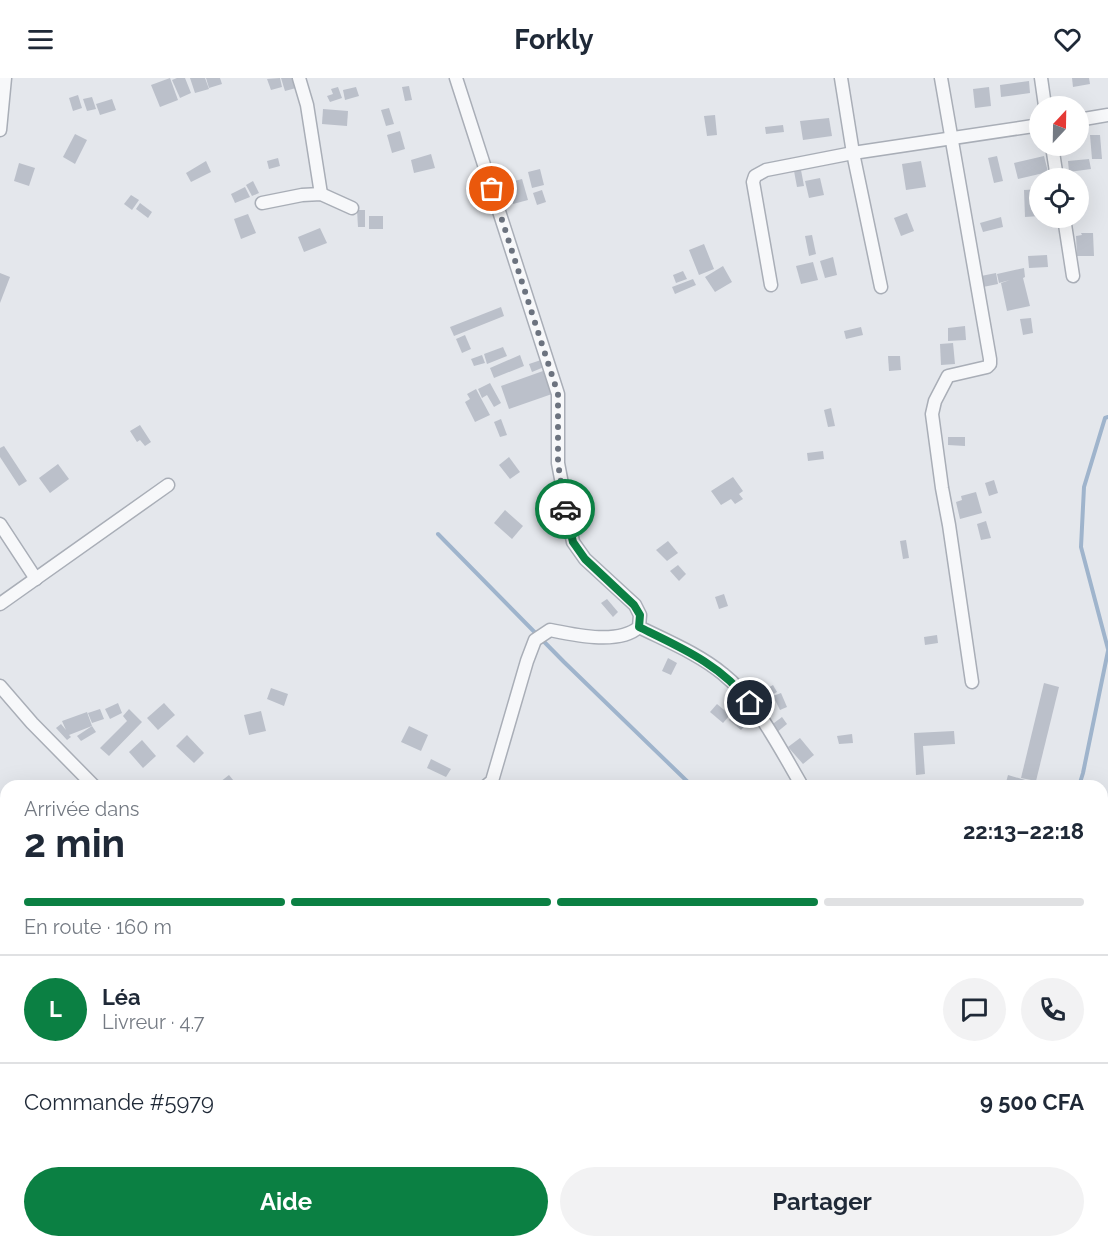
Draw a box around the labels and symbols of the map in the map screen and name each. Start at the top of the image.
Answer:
north arrow [1029,96,1089,156]
pin [466,163,517,214]
courier [535,479,595,539]
pin [724,677,775,728]

